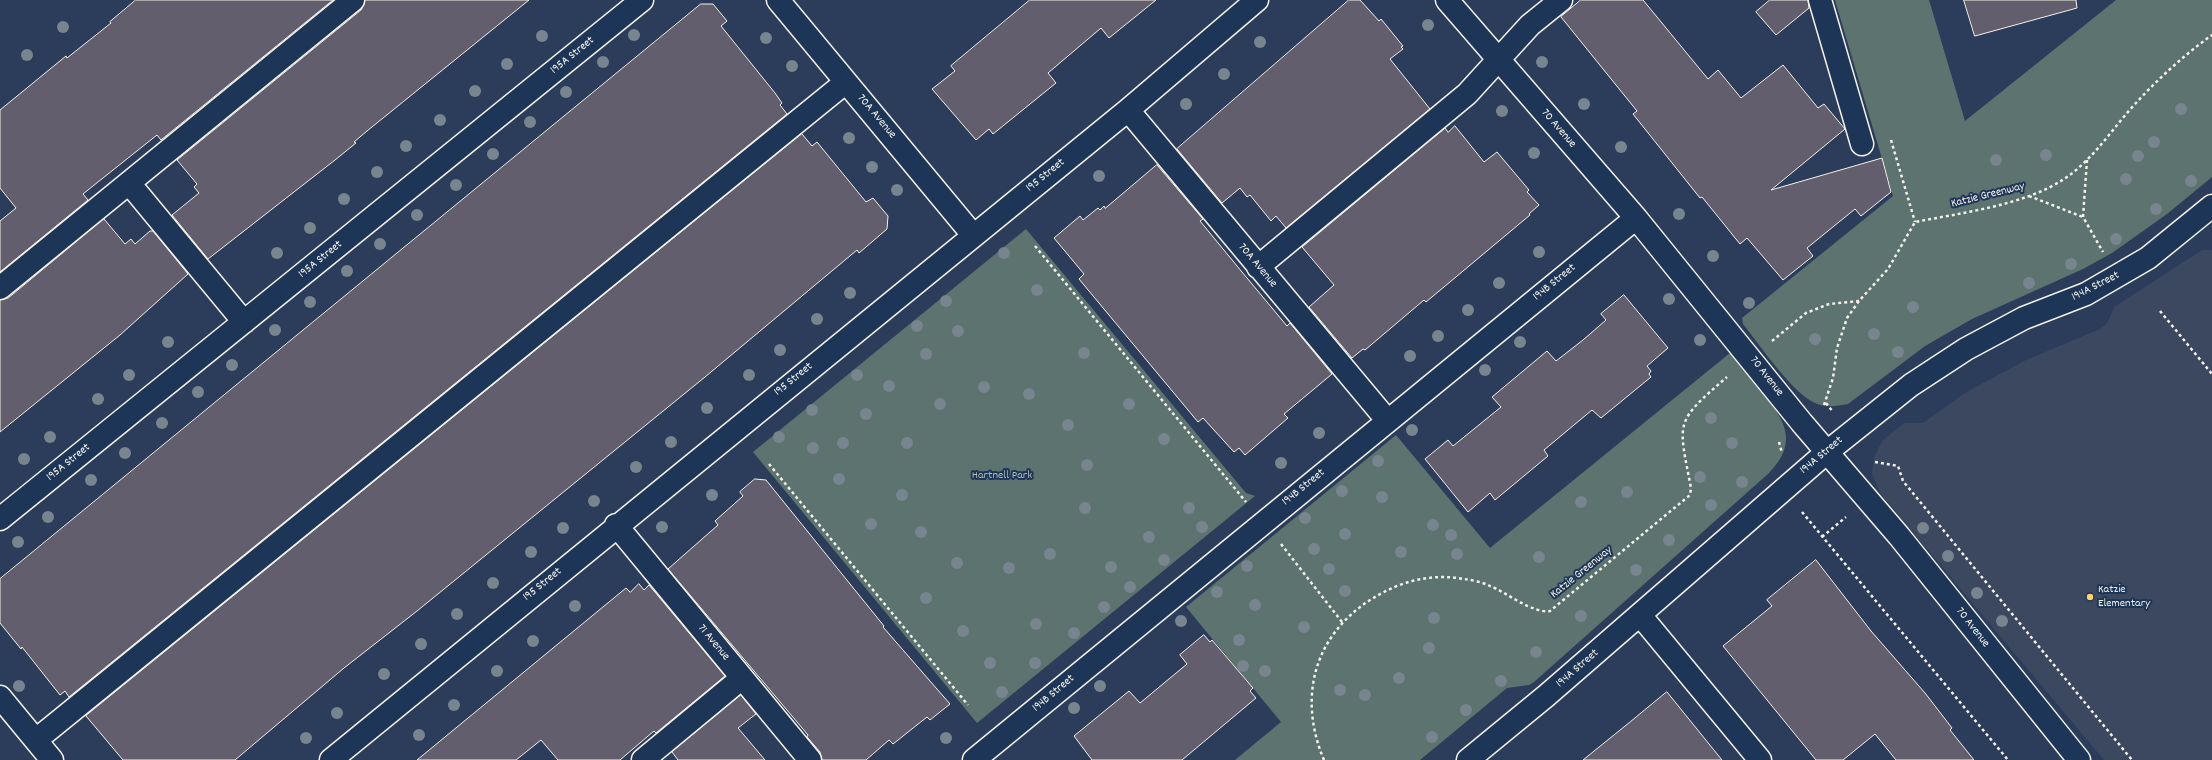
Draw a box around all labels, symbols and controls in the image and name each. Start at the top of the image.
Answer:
street label: 195A Street [548,34,598,78]
street label: 70A Avenue [853,92,899,142]
street label: 70 Avenue [1537,107,1579,151]
street label: 195 Street [1024,156,1068,196]
street label: Katzie Greenway [1950,180,2026,212]
street label: 195A Street [296,238,346,282]
street label: 70A Avenue [1234,241,1280,291]
street label: 194B Street [1531,261,1579,305]
street label: 194A Street [2070,269,2122,305]
street label: 70 Avenue [1746,354,1786,400]
street label: 195 Street [772,360,816,400]
street label: 194A Street [1798,434,1846,478]
street label: 195A Street [44,441,94,485]
street label: 194B Street [1280,466,1328,510]
park label: Hartnell Park [972,469,1032,483]
street label: Katzie Greenway [1548,544,1616,602]
street label: 195 Street [521,565,565,605]
place label: Katzie Elementary [2098,583,2150,611]
marker: Katzie Elementary [2085,592,2095,602]
street label: 70 Avenue [1952,605,1992,651]
street label: 71 Avenue [694,622,732,664]
street label: 194A Street [1554,647,1602,691]
street label: 194B Street [1030,672,1078,716]

